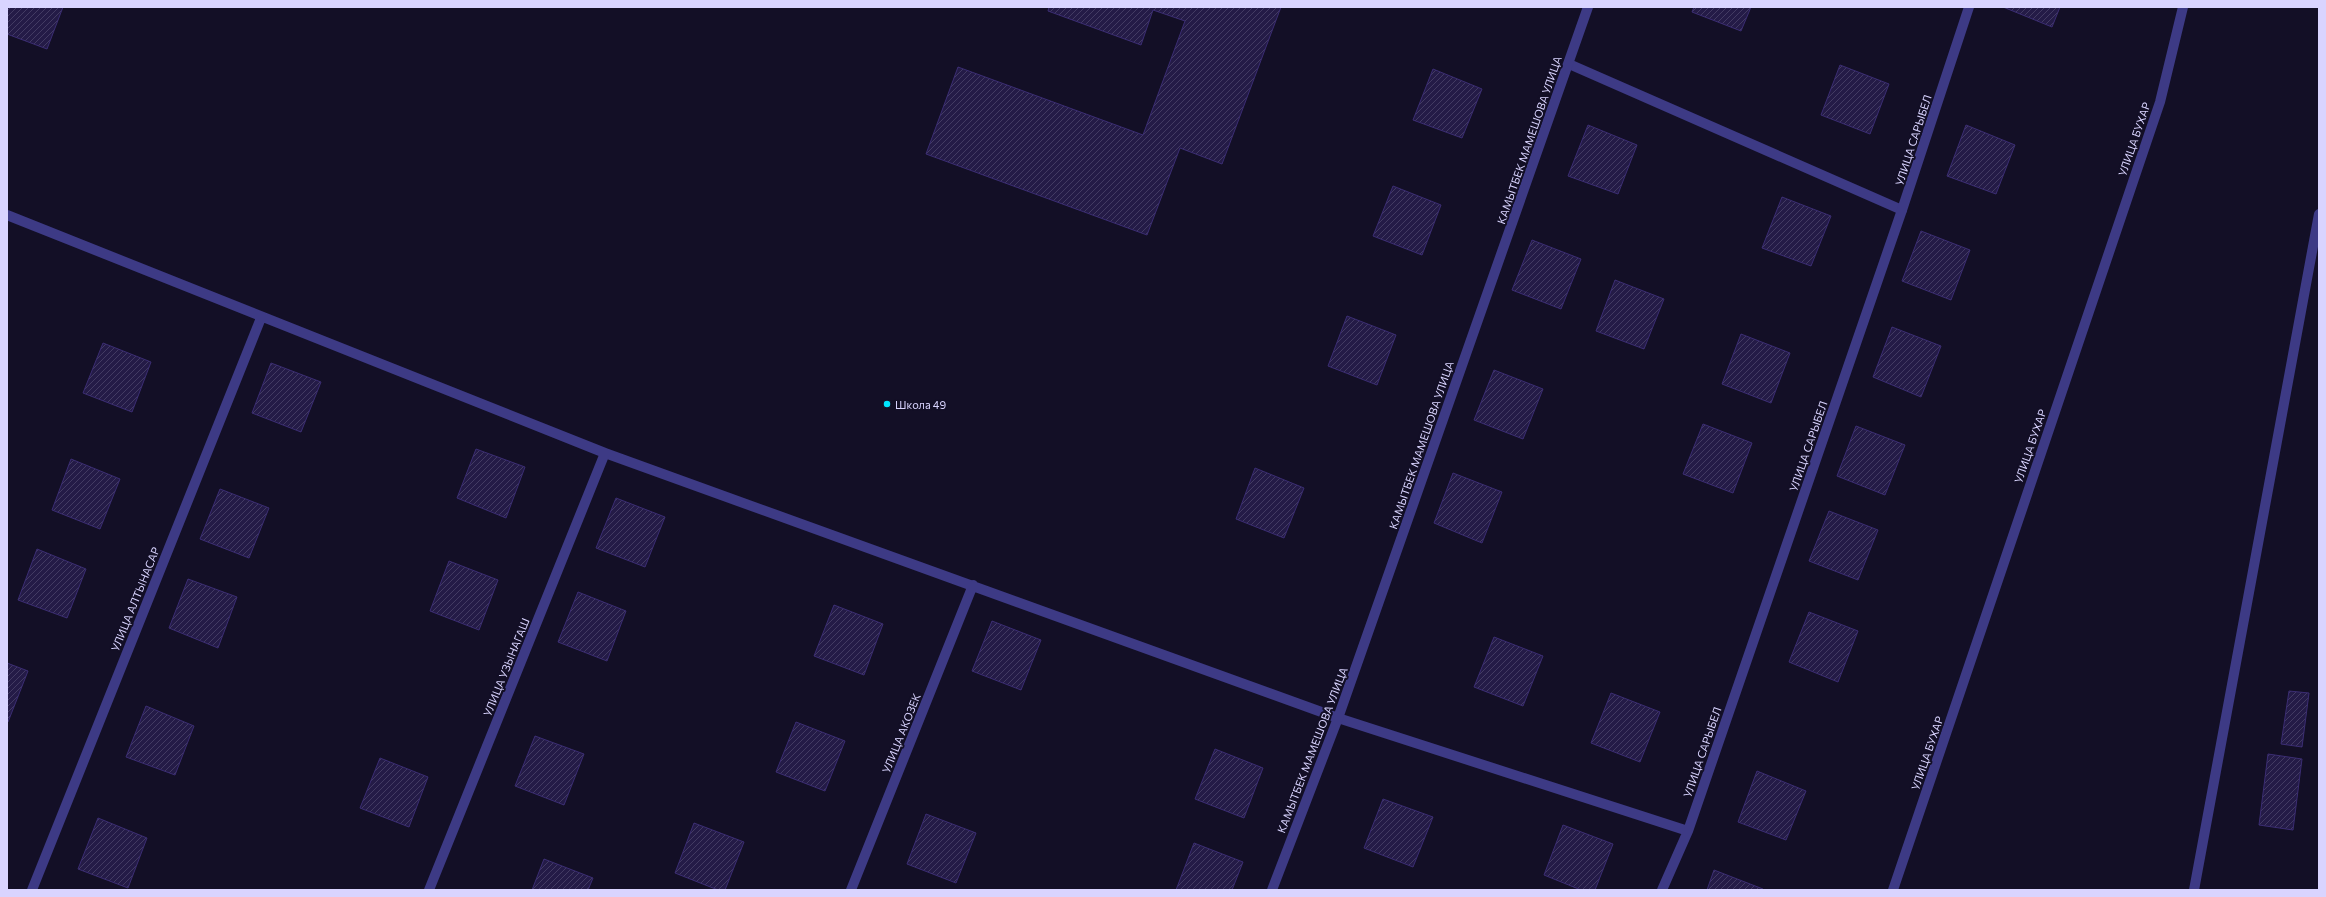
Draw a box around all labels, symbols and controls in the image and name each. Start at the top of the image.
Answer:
street label: КАМЫТБЕК МАМЕШОВА УЛИЦА [1494,54,1564,226]
street label: УЛИЦА САРЫБЕЛ [1892,93,1934,187]
street label: УЛИЦА БУХАР [2115,100,2153,178]
street label: КАМЫТБЕК МАМЕШОВА УЛИЦА [1386,359,1456,531]
place label: Школа 49 [895,398,946,411]
marker: Школа 49 [882,399,892,409]
street label: УЛИЦА САРЫБЕЛ [1786,399,1830,493]
street label: УЛИЦА БУХАР [2011,407,2049,485]
street label: УЛИЦА АЛТЫНАСАР [108,545,162,653]
street label: УЛИЦА УЗЫНАГАШ [480,616,532,718]
street label: КАМЫТБЕК МАМЕШОВА УЛИЦА [1274,665,1350,835]
street label: УЛИЦА АКОЗЕК [879,691,923,775]
street label: УЛИЦА САРЫБЕЛ [1680,705,1724,799]
street label: УЛИЦА БУХАР [1908,714,1946,792]

